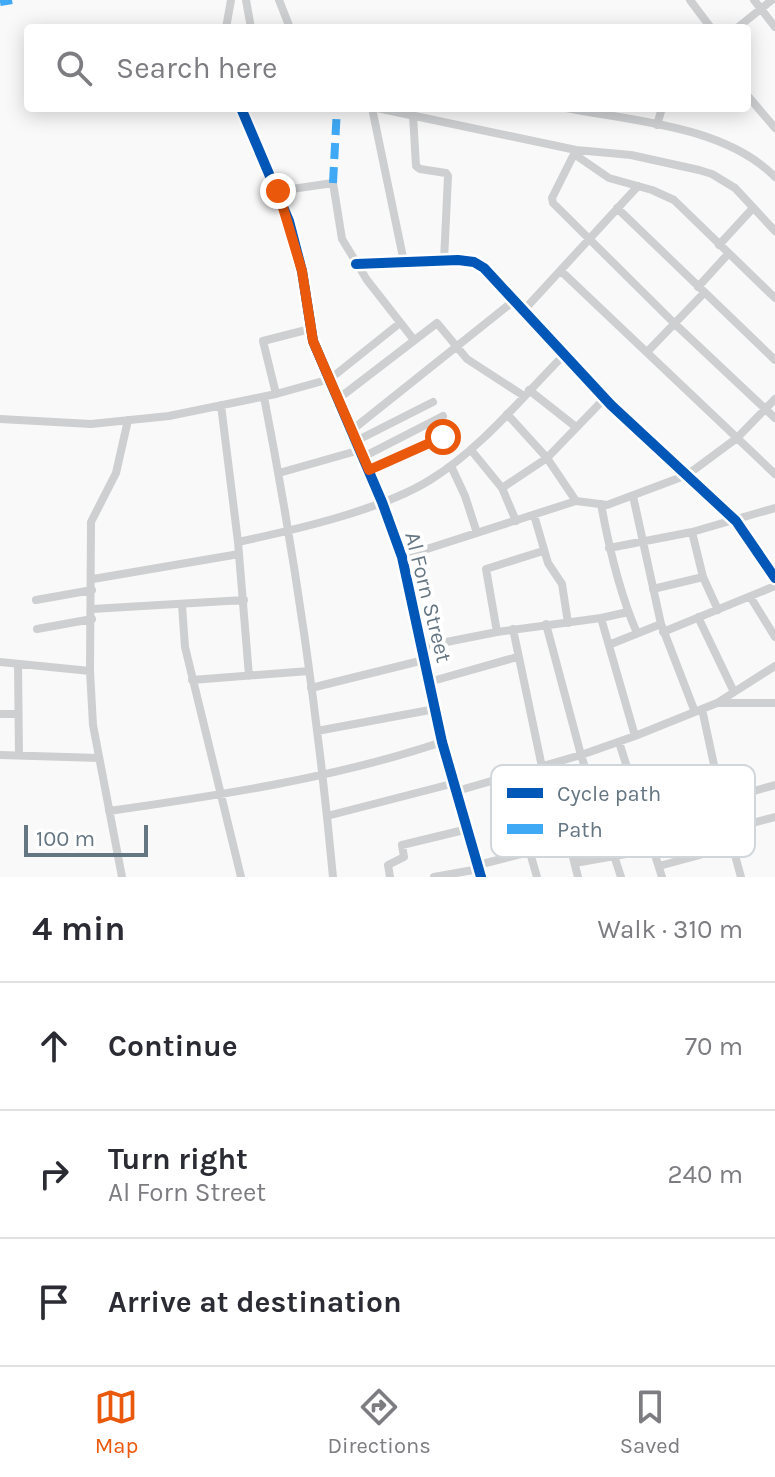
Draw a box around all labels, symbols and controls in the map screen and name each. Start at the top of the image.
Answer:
search box [24,24,751,112]
icon: search [52,46,96,90]
text: Search here [116,50,277,86]
route end [260,173,296,209]
route start [425,419,461,455]
street label: Al Forn Street [399,529,457,665]
legend [491,765,755,857]
text: Cycle path [557,781,661,807]
text: Path [557,817,603,843]
scale bar [24,821,148,857]
text: 100 m [36,826,95,852]
text: 4 min [32,909,125,949]
text: Walk · 310 m [597,914,743,945]
icon: ahead [32,1024,76,1068]
text: Continue [108,1028,238,1064]
text: 70 m [685,1031,743,1062]
text: Turn right [108,1141,248,1177]
icon: right [32,1152,76,1196]
text: 240 m [667,1159,743,1190]
text: Al Forn Street [108,1177,266,1208]
icon: arrive [32,1280,76,1324]
text: Arrive at destination [108,1284,402,1320]
tab: Map [94,1385,138,1459]
tab: Directions [327,1385,431,1459]
tab: Saved [620,1385,681,1459]

